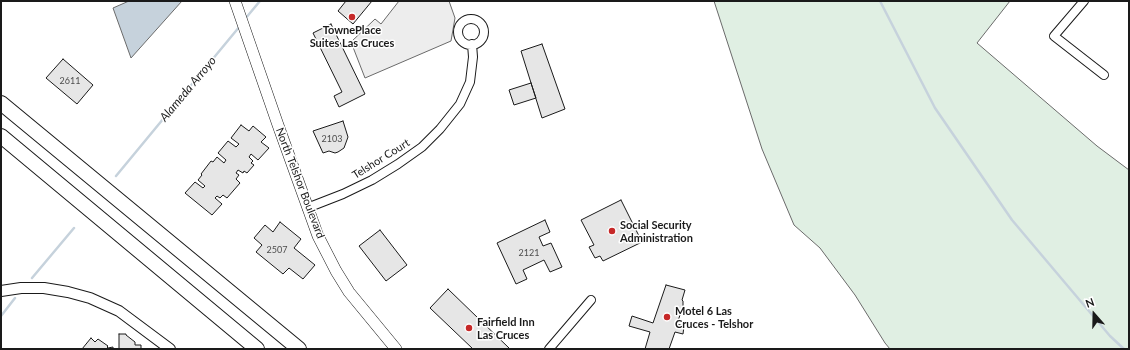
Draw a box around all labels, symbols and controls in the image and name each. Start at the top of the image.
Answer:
marker: TownePlace Suites Las Cruces [347,12,357,22]
place label: TownePlace Suites Las Cruces [310,23,394,49]
water label: Alameda Arroyo [157,54,219,124]
house number: 2611 [60,76,80,86]
street label: North Telshor Boulevard [273,126,327,240]
house number: 2103 [322,134,342,144]
street label: Telshor Court [350,136,412,182]
place label: Social Security Administration [620,218,693,244]
marker: Social Security Administration [607,226,617,236]
house number: 2507 [267,245,287,255]
house number: 2121 [519,248,539,258]
north arrow [1074,294,1114,334]
text: N [1084,295,1096,310]
place label: Motel 6 Las Cruces - Telshor [675,304,753,330]
marker: Motel 6 Las Cruces - Telshor [662,312,672,322]
place label: Fairfield Inn Las Cruces [477,315,535,341]
marker: Fairfield Inn Las Cruces [464,323,474,333]

